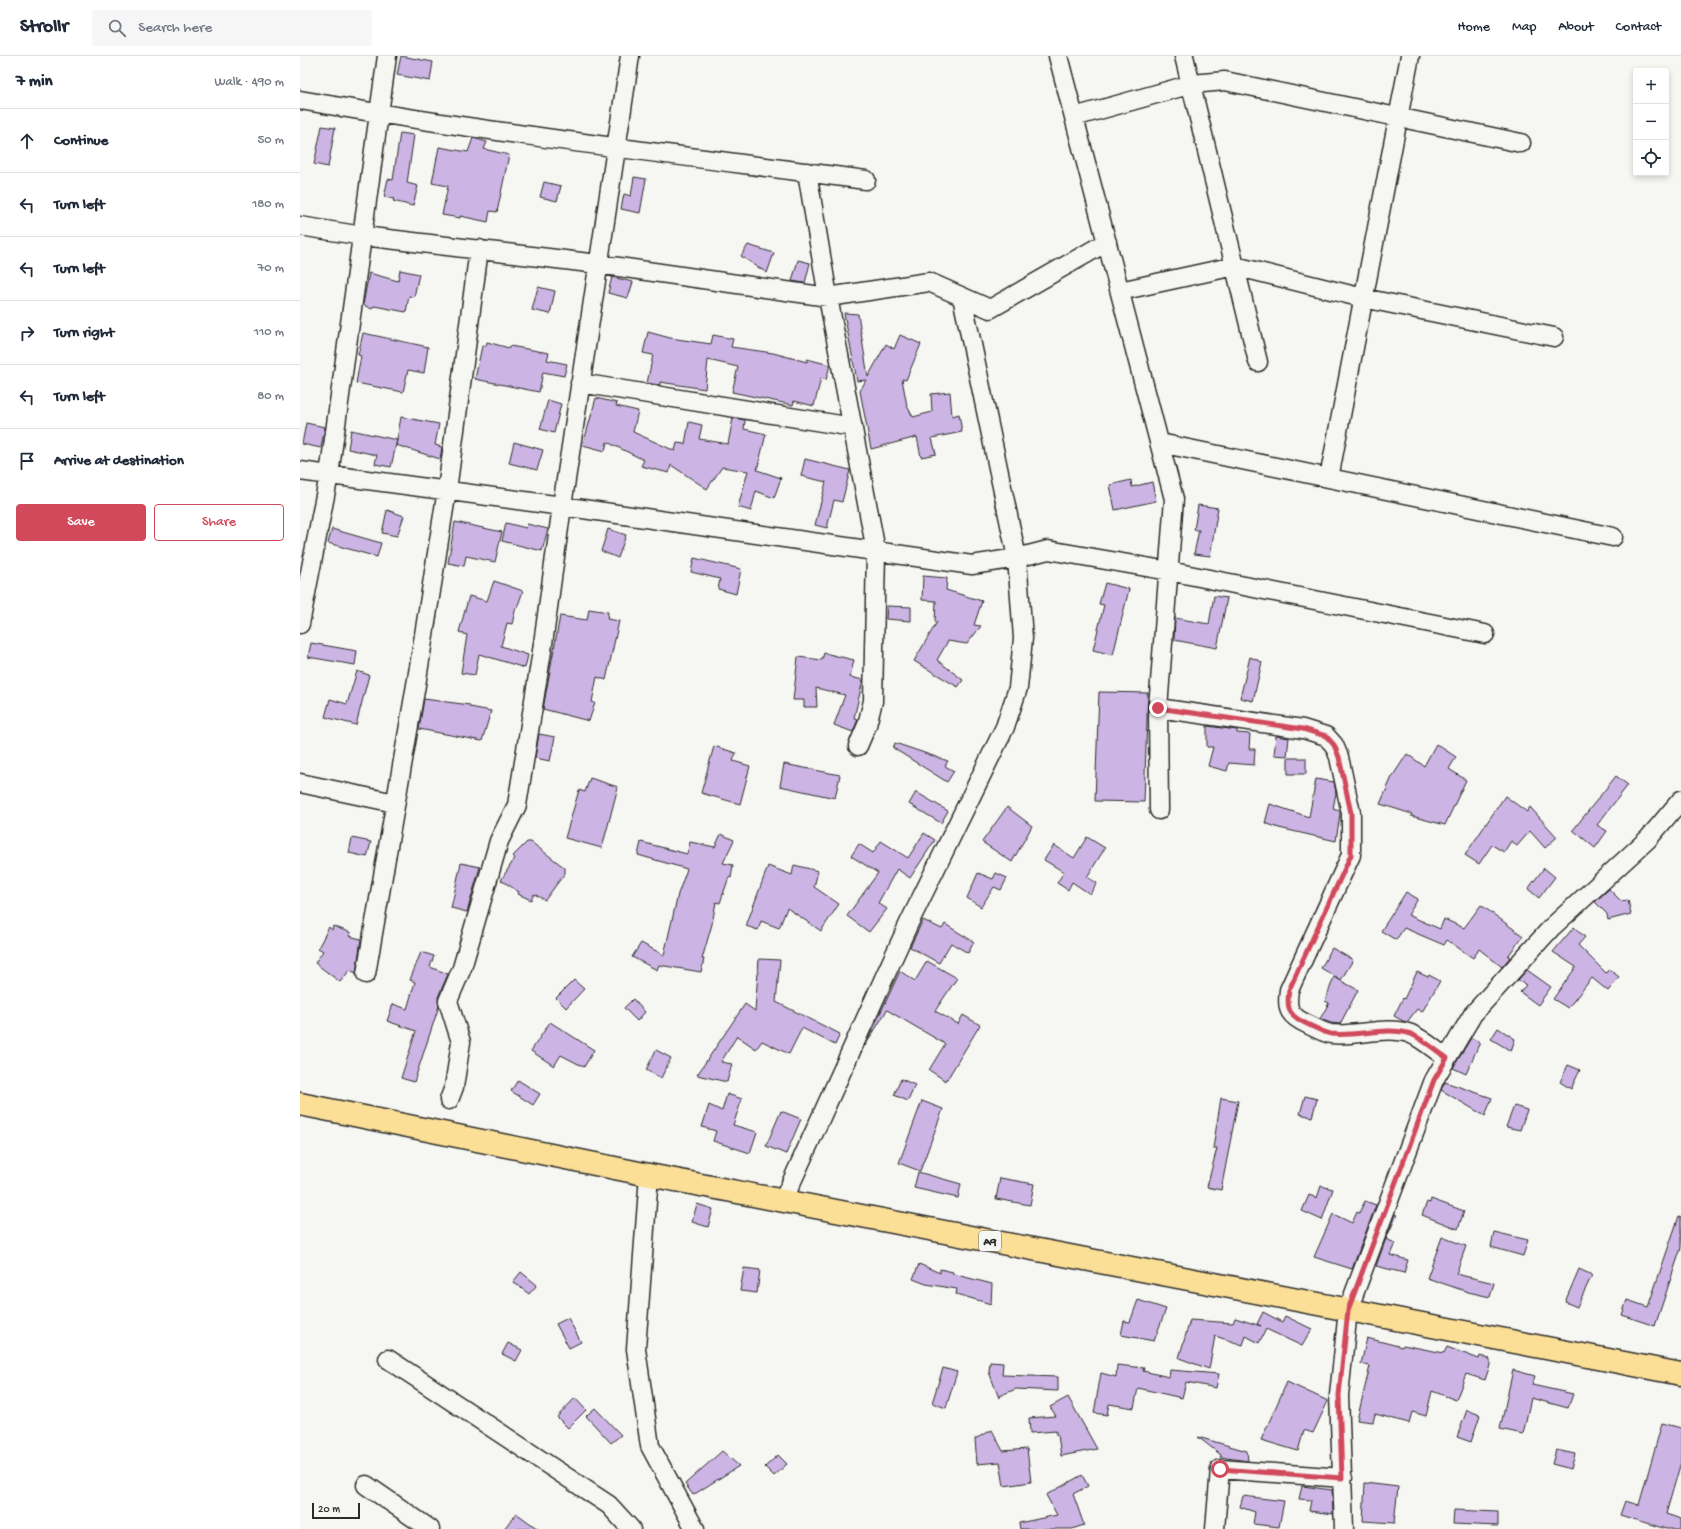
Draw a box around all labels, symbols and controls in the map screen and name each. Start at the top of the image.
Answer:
search box [92,10,372,46]
text: Strollr [20,16,68,39]
icon: search [106,17,128,39]
text: Search here [138,19,212,37]
text: Home [1458,19,1490,36]
text: Map [1512,19,1536,36]
text: About [1558,19,1594,36]
text: Contact [1616,19,1661,36]
map controls [1633,68,1669,176]
button: + [1633,68,1669,104]
text: 7 min [16,72,53,92]
text: Walk · 490 m [214,75,284,90]
button: − [1633,104,1669,140]
icon: ahead [16,130,38,152]
text: Continue [54,132,108,150]
text: 50 m [257,133,284,148]
button: locate [1633,140,1669,176]
icon: left [16,194,38,216]
text: Turn left [54,196,105,214]
text: 180 m [252,197,284,212]
icon: left [16,258,38,280]
text: Turn left [54,260,105,278]
text: 70 m [258,261,284,276]
icon: right [16,322,38,344]
text: Turn right [54,324,114,342]
text: 110 m [254,325,284,340]
icon: left [16,386,38,408]
text: Turn left [54,388,105,406]
text: 80 m [257,389,284,404]
icon: arrive [16,450,38,472]
text: Arrive at destination [54,452,184,470]
button: Save [16,504,146,541]
button: Share [154,504,284,541]
route end [1149,699,1167,717]
road number: A9 [979,1231,1001,1251]
route start [1211,1460,1229,1478]
scale bar [312,1501,360,1520]
text: 20 m [318,1504,340,1516]

